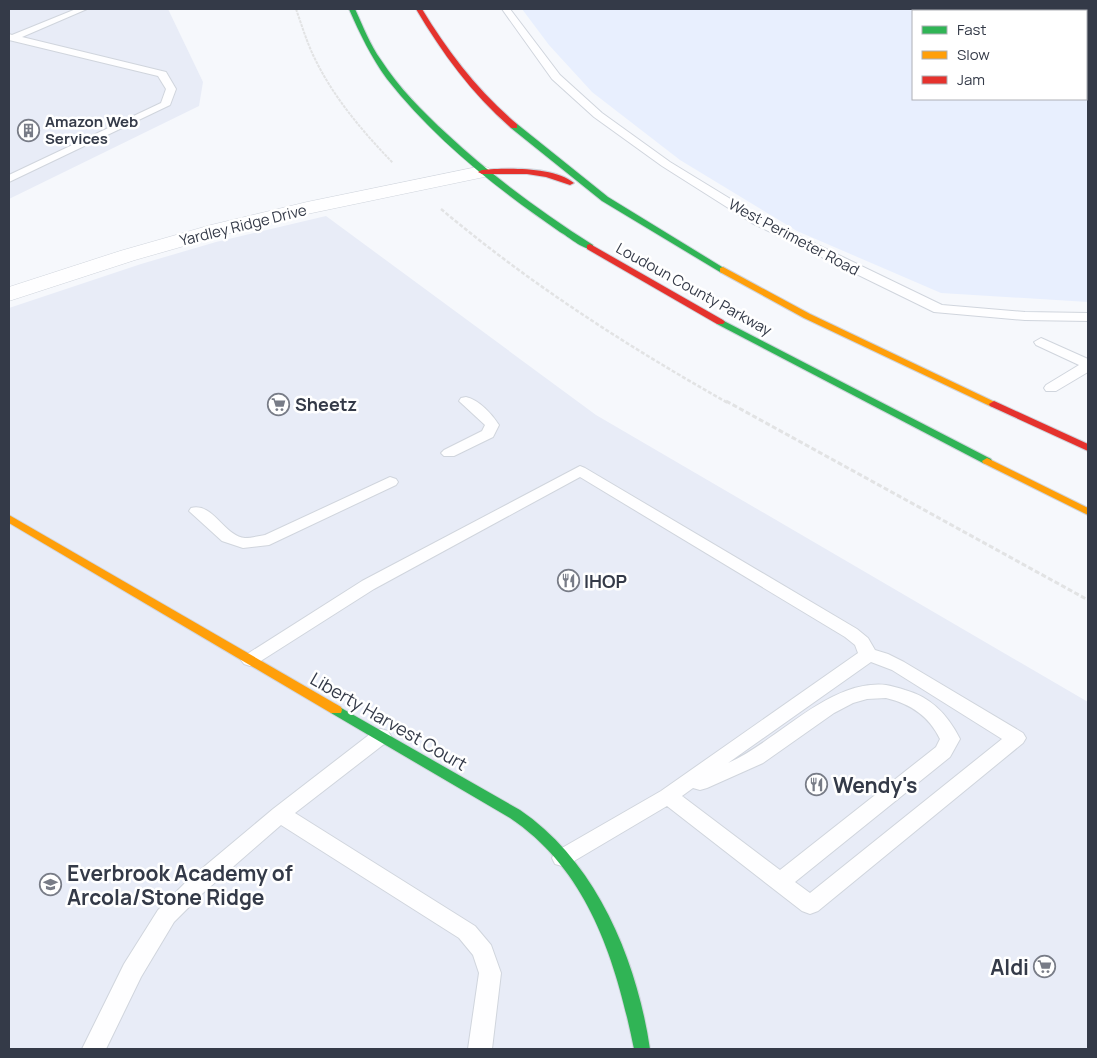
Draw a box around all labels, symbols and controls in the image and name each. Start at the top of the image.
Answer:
legend [912,10,1087,100]
text: Fast [957,19,986,40]
text: Slow [957,44,990,65]
text: Jam [957,69,985,90]
place label: Amazon Web Services [45,111,138,149]
building icon: Amazon Web Services [17,118,41,142]
street label: West Perimeter Road [725,194,863,280]
street label: Yardley Ridge Drive [177,199,309,251]
street label: Loudoun County Parkway [612,237,776,341]
supermarket icon: Sheetz [267,392,291,416]
place label: Sheetz [295,392,357,416]
restaurant icon: IHOP [556,569,580,593]
place label: IHOP [584,569,627,593]
street label: Liberty Harvest Court [306,666,472,776]
place label: Wendy's [833,771,917,799]
restaurant icon: Wendy's [805,773,829,797]
place label: Everbrook Academy of Arcola/Stone Ridge [67,859,293,911]
school or university icon: Everbrook Academy of Arcola/Stone Ridge [39,873,63,897]
place label: Aldi [990,953,1029,981]
supermarket icon: Aldi [1033,955,1057,979]

